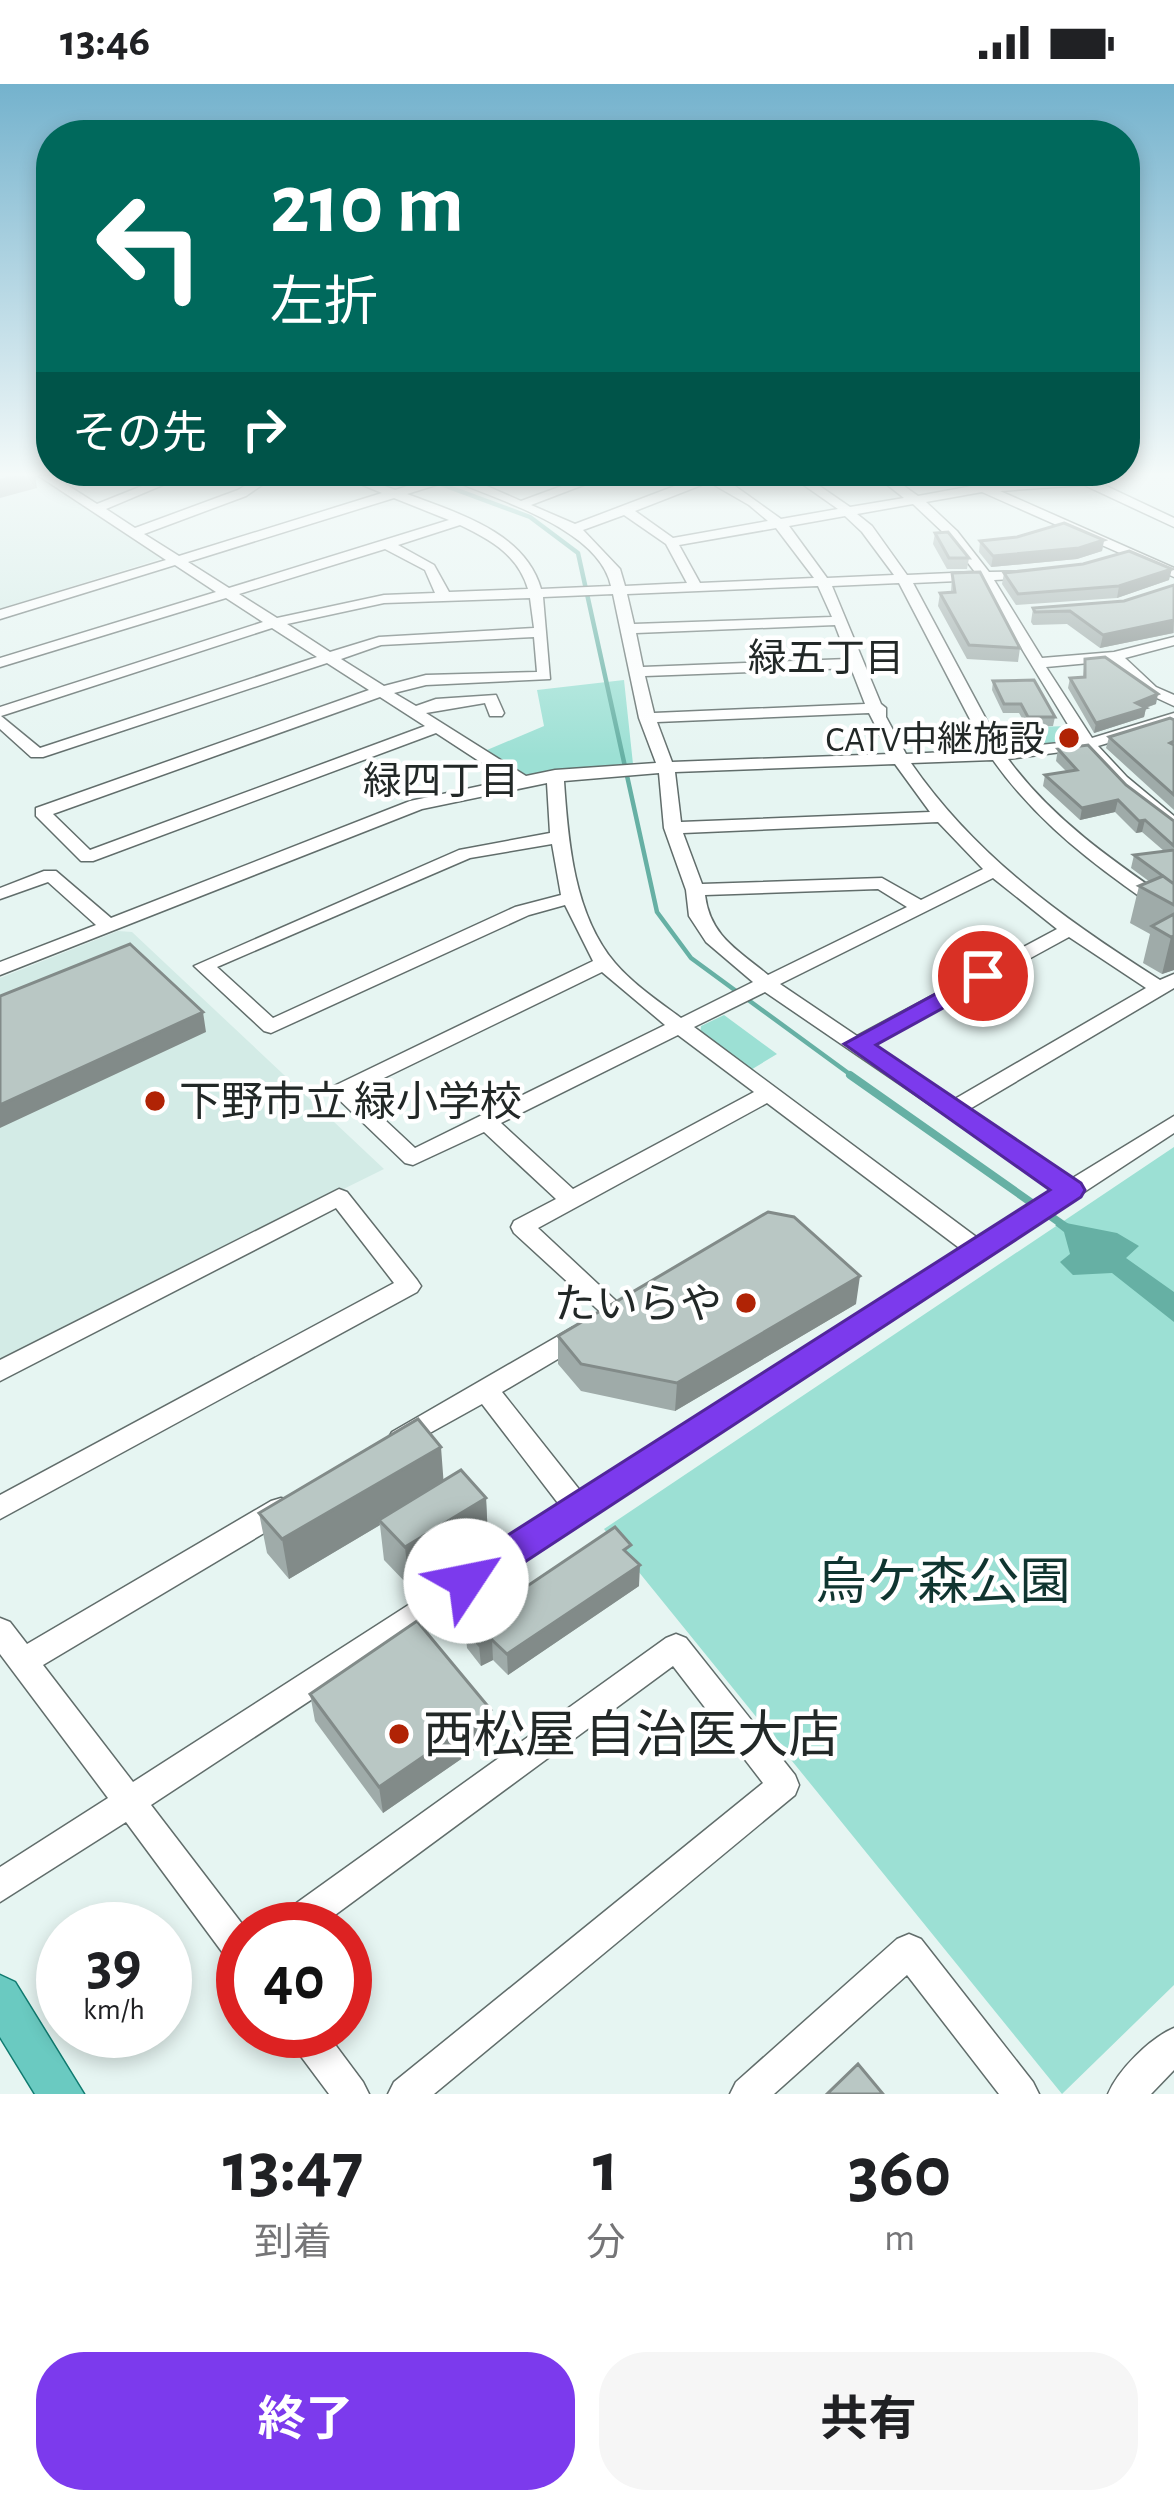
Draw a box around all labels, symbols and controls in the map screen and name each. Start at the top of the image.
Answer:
text: 13:46 [60,19,150,64]
text: 210 m [270,164,464,248]
icon: left [72,168,228,324]
text: 左折 [270,277,378,331]
icon: right [231,396,297,462]
text: その先 [72,412,207,457]
district label: 緑五丁目 [748,638,904,679]
place label: CATV中継施設 [826,720,1045,758]
marker: CATV中継施設 [1056,725,1082,751]
district label: 緑四丁目 [363,761,519,802]
pin [932,925,1034,1027]
icon: arrive [950,943,1016,1009]
place label: 下野市立 緑小学校 [179,1080,522,1124]
marker: 下野市立 緑小学校 [142,1088,168,1114]
place label: たいらや [554,1284,722,1326]
marker: たいらや [733,1290,759,1316]
position arrow [403,1518,529,1644]
park label: 烏ケ森公園 [815,1556,1071,1609]
place label: 西松屋 自治医大店 [423,1708,839,1762]
marker: 西松屋 自治医大店 [386,1721,412,1747]
speed limit sign: 40 [216,1902,372,2058]
text: 39 [87,1935,141,1995]
text: km/h [83,1995,145,2025]
text: 13:47 [223,2132,363,2204]
text: 1 [593,2132,619,2204]
text: 360 [848,2137,951,2209]
text: m [884,2219,915,2258]
text: 到着 [254,2224,332,2263]
text: 分 [586,2224,625,2263]
button: 終了 [36,2352,575,2490]
button: 共有 [599,2352,1138,2490]

